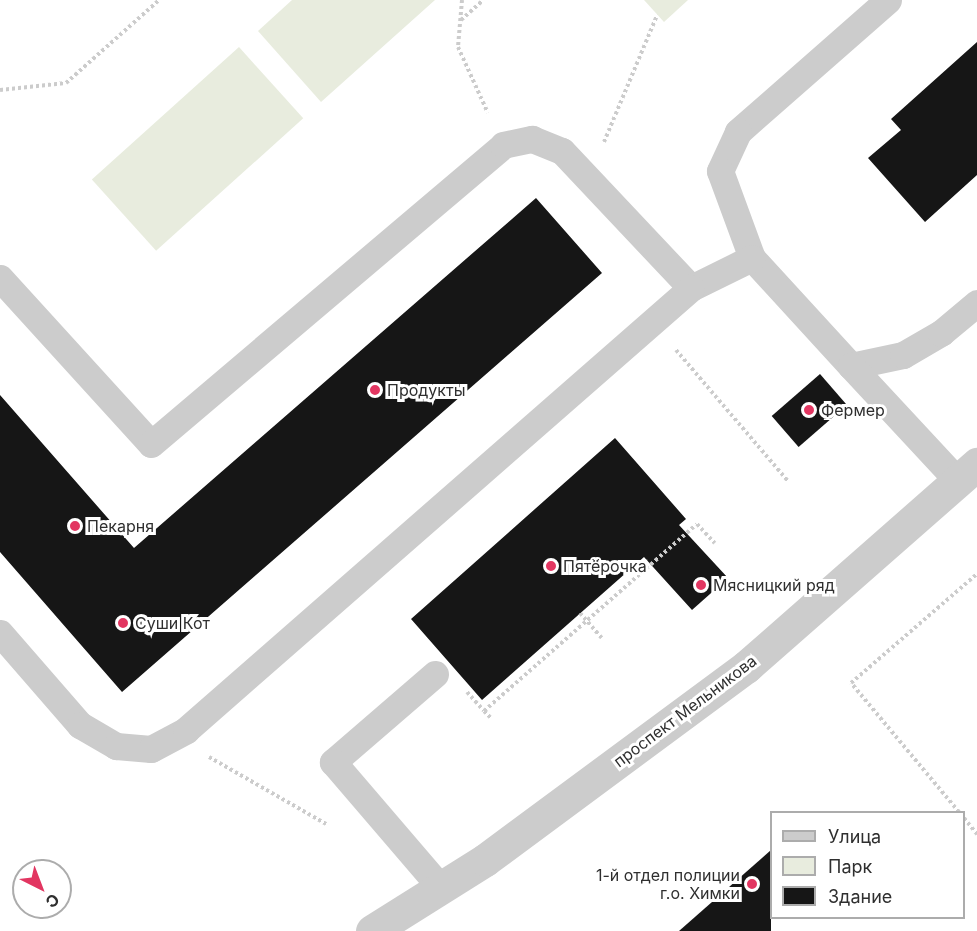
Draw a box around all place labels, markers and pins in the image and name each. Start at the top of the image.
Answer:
place label: Продукты [387,380,465,400]
marker: Продукты [368,383,382,397]
place label: Фермер [821,400,885,420]
marker: Фермер [802,403,816,417]
place label: Пекарня [87,516,154,536]
marker: Пекарня [68,519,82,533]
place label: Пятёрочка [563,556,647,576]
marker: Пятёрочка [544,559,558,573]
place label: Мясницкий ряд [713,575,835,595]
marker: Мясницкий ряд [694,578,708,592]
place label: Суши Кот [135,613,210,633]
marker: Суши Кот [116,616,130,630]
place label: 1-й отдел полиции г.о. Химки [596,865,740,903]
marker: 1-й отдел полиции г.о. Химки [745,877,759,891]

